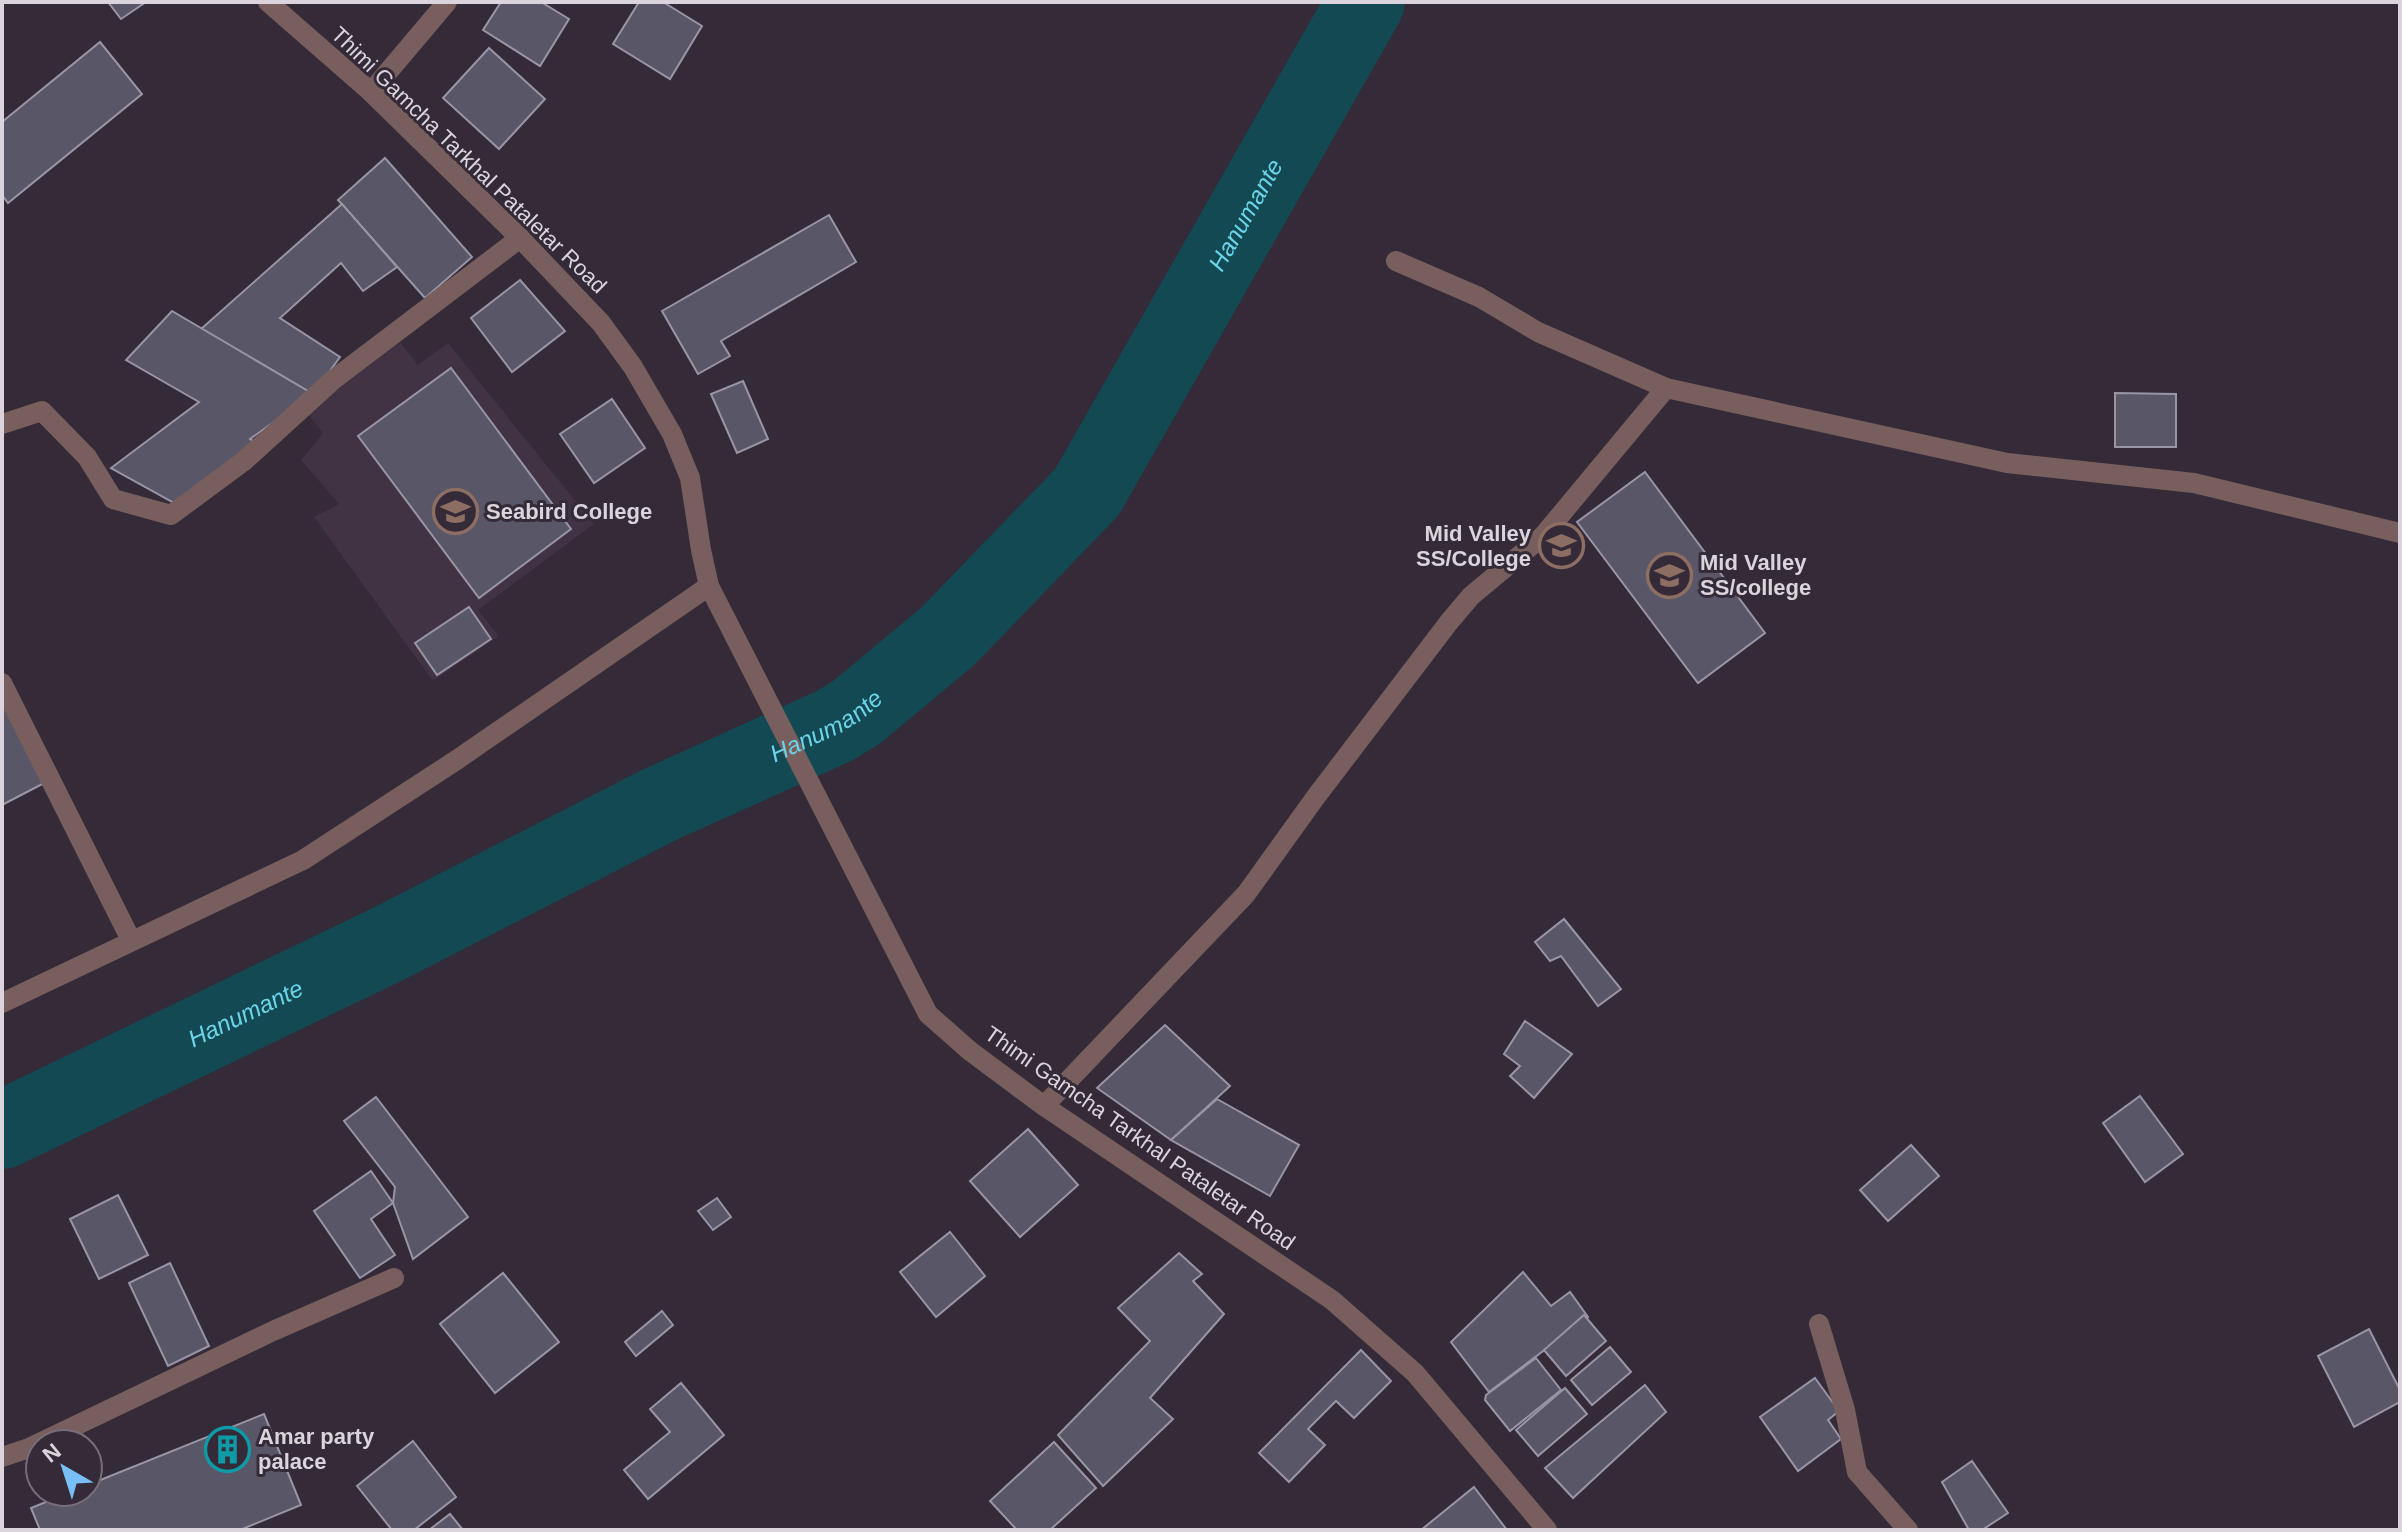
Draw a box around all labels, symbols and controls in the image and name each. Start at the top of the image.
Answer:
street label: Thimi Gamcha Tarkhal Pataletar Road [326,22,612,298]
water label: Hanumante [1203,154,1287,275]
school or university icon: Seabird College [431,487,479,535]
place label: Seabird College [486,499,652,524]
place label: Mid Valley SS/College [1416,521,1532,571]
school or university icon: Mid Valley SS/College [1538,522,1586,570]
place label: Mid Valley SS/college [1700,550,1811,600]
school or university icon: Mid Valley SS/college [1645,551,1693,599]
water label: Hanumante [765,684,887,767]
water label: Hanumante [183,974,307,1052]
street label: Thimi Gamcha Tarkhal Pataletar Road [980,1021,1300,1255]
place label: Amar party palace [258,1424,375,1474]
building icon: Amar party palace [203,1425,251,1473]
north arrow [24,1428,104,1508]
text: N [38,1438,66,1468]

